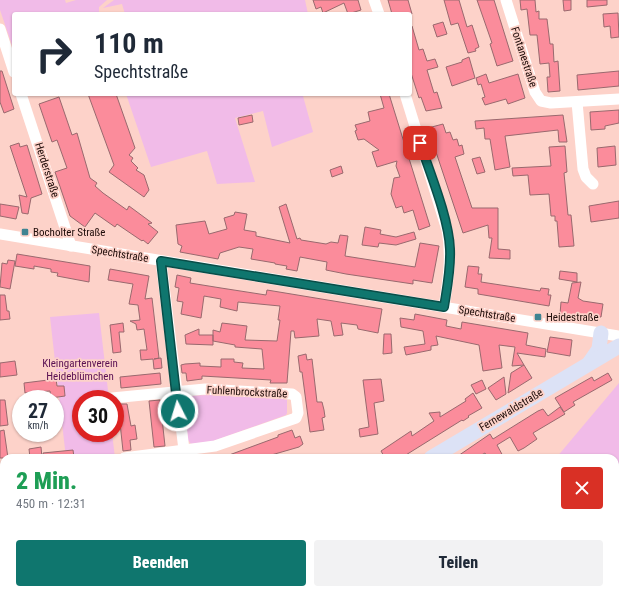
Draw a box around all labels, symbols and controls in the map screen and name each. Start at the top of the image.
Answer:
street label: Fontanestraße [508,25,540,89]
text: 110 m [94,27,164,60]
icon: right [28,28,80,80]
text: Spechtstraße [94,61,188,82]
pin [403,126,437,160]
icon: arrive [409,132,431,154]
street label: Herderstraße [32,141,62,199]
place label: Bocholter Straße [33,226,106,239]
marker: Bocholter Straße [20,227,30,237]
street label: Spechtstraße [91,243,149,265]
street label: Spechtstraße [458,303,516,325]
place label: Heidestraße [546,311,599,324]
marker: Heidestraße [533,312,543,322]
park label: Kleingartenverein Heideblümchen [42,357,118,383]
street label: Fuhlenbrockstraße [206,383,288,401]
street label: Fernewaldstraße [477,386,545,434]
speed limit sign: 30 [72,390,124,442]
position arrow [157,390,199,432]
text: 27 [28,399,48,423]
text: km/h [28,420,48,431]
text: 2 Min. [16,467,77,495]
button: close [561,467,603,509]
text: 450 m · 12:31 [16,496,86,511]
button: Beenden [16,540,306,586]
button: Teilen [314,540,603,586]

